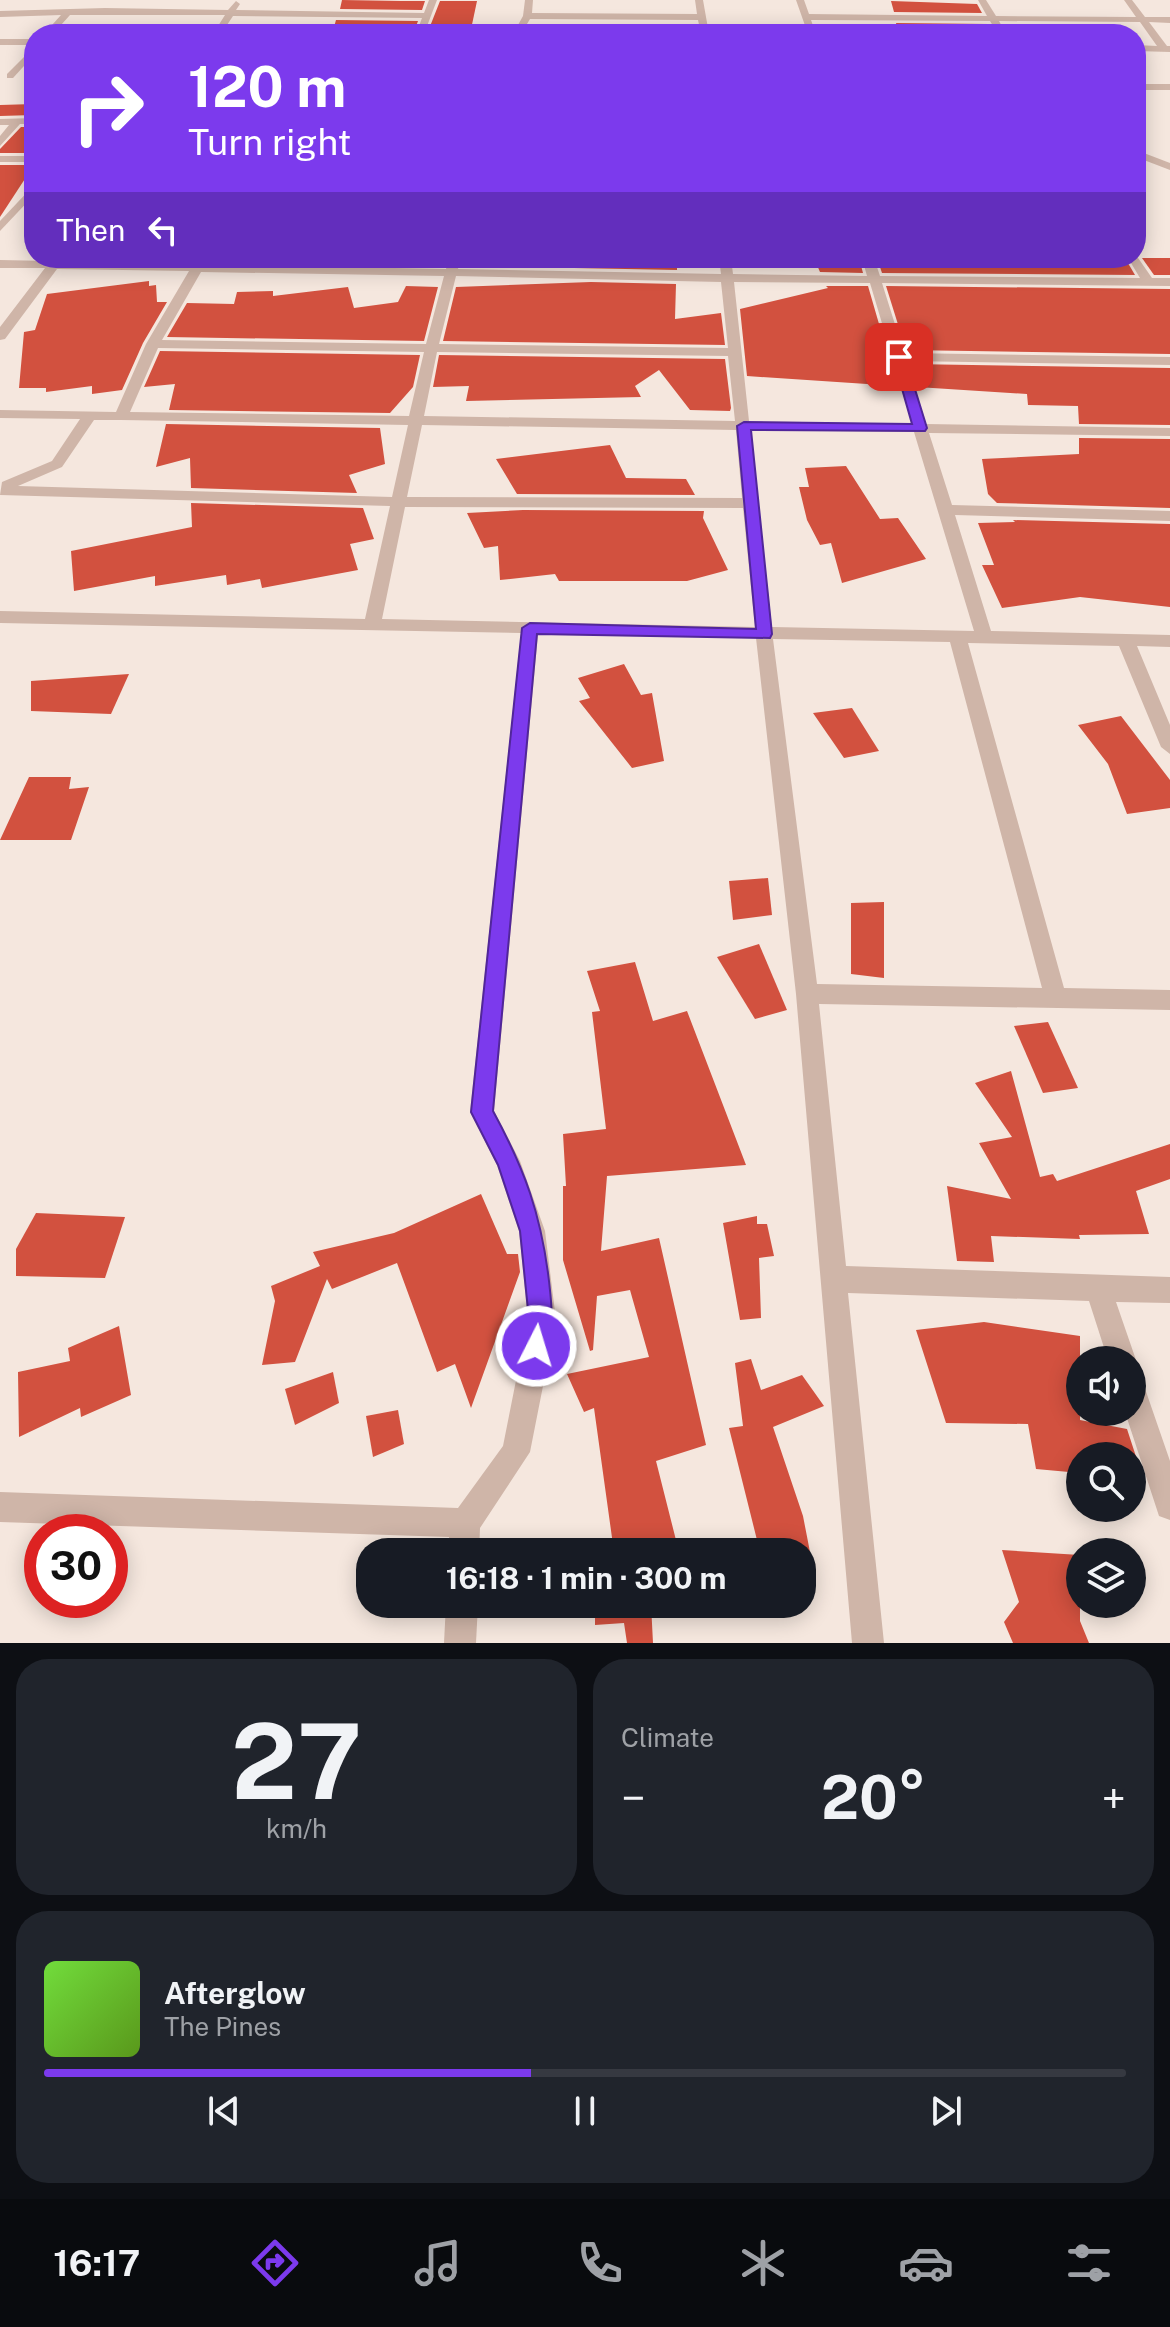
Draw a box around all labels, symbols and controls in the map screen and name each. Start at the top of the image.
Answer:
text: 120 m [188,54,346,120]
icon: right [56,56,160,160]
text: Turn right [188,121,351,163]
icon: left [141,208,185,252]
text: Then [56,212,125,248]
pin [865,323,933,391]
icon: arrive [877,335,921,379]
position arrow [494,1304,578,1388]
map controls [1066,1346,1146,1618]
button: sound [1066,1346,1146,1426]
button: search [1066,1442,1146,1522]
speed limit sign: 30 [24,1514,128,1618]
button: layers [1066,1538,1146,1618]
text: 16:18 · 1 min · 300 m [446,1560,726,1596]
text: 27 [231,1700,362,1822]
text: Climate [621,1722,714,1753]
text: 20° [821,1762,926,1833]
text: − [621,1772,645,1824]
text: + [1102,1772,1126,1824]
text: km/h [266,1813,327,1844]
text: Afterglow [164,1975,306,2011]
text: The Pines [164,2011,281,2042]
icon: previous [202,2089,246,2133]
icon: pause [563,2089,607,2133]
icon: next [924,2089,968,2133]
icon: directions [247,2235,303,2291]
icon: music [410,2235,466,2291]
icon: phone [572,2235,628,2291]
icon: climate [735,2235,791,2291]
icon: car [898,2235,954,2291]
icon: filters [1061,2235,1117,2291]
text: 16:17 [53,2242,140,2284]

